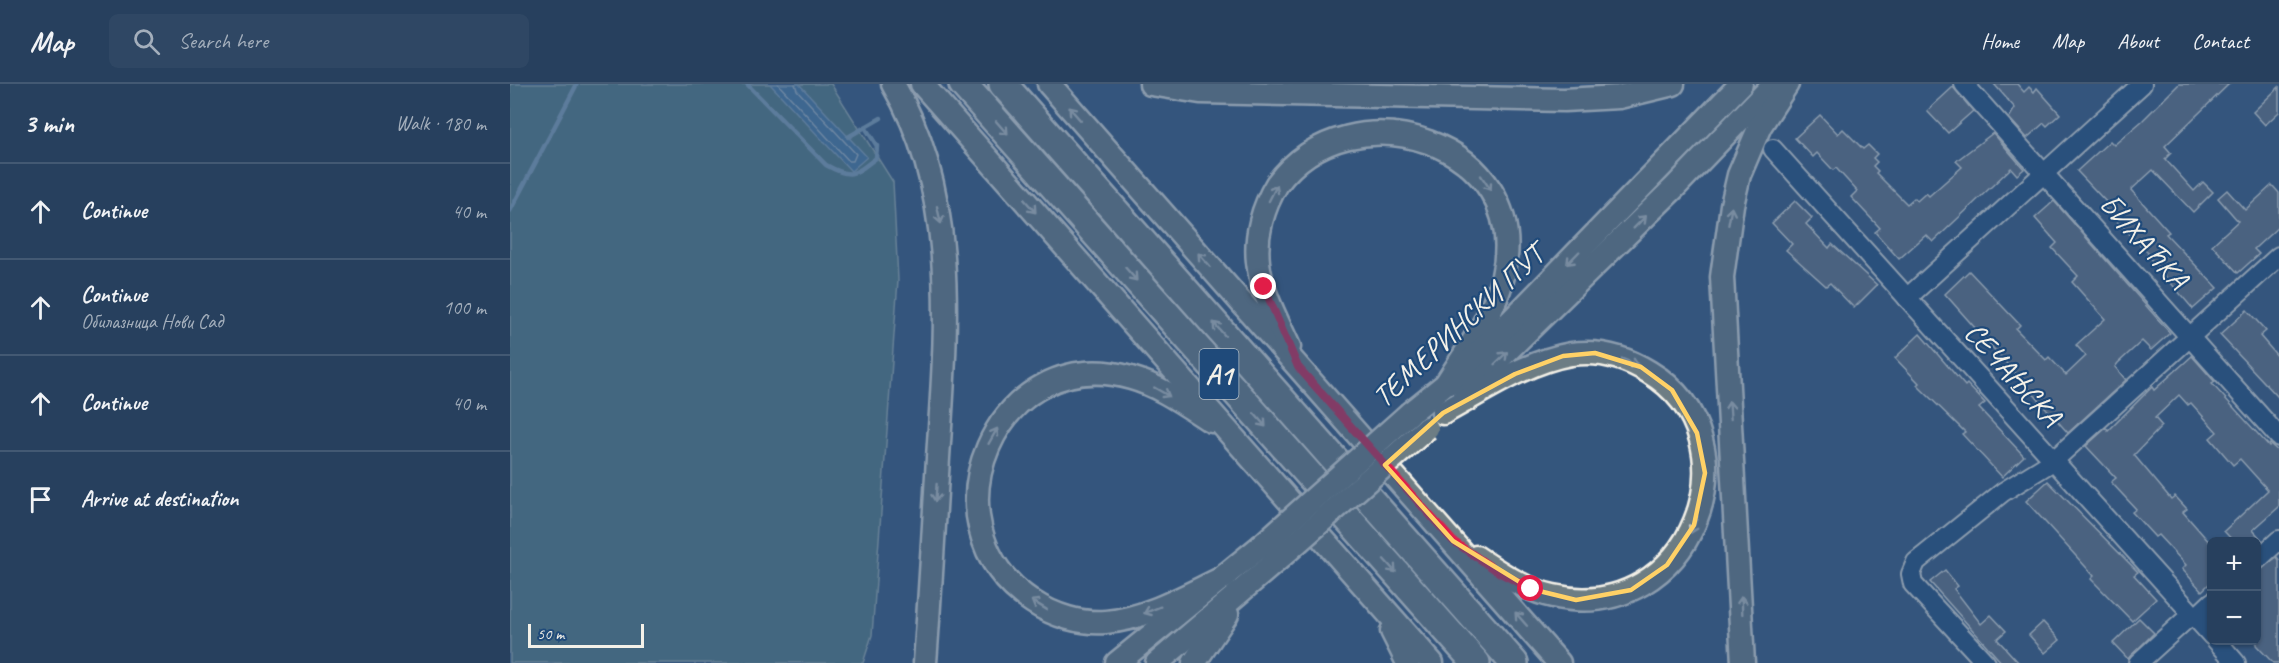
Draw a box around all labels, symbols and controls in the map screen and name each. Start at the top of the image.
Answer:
search box [109,14,529,68]
text: Map [30,24,73,59]
icon: search [130,25,163,58]
text: Search here [178,27,268,55]
text: Home [1981,28,2019,54]
text: Map [2052,28,2084,54]
text: About [2117,28,2159,54]
text: Contact [2192,28,2249,54]
text: 3 min [24,107,74,140]
one-way arrow [1068,107,1082,122]
text: Walk · 180 m [396,111,486,136]
one-way arrow [995,120,1009,135]
one-way arrow [1480,174,1492,190]
one-way arrow [1267,185,1279,203]
street label: БИХАЋКА [2091,185,2198,298]
icon: ahead [24,195,57,228]
text: Continue [81,197,147,225]
text: 40 m [452,199,486,224]
one-way arrow [1023,199,1037,214]
one-way arrow [933,205,945,224]
one-way arrow [1725,206,1736,226]
one-way arrow [1633,214,1648,229]
street label: ТЕМЕРИНСКИ ПУТ [1364,232,1557,415]
one-way arrow [1566,250,1581,265]
one-way arrow [1197,253,1211,268]
one-way arrow [1124,266,1138,281]
route end [1250,273,1276,299]
text: Continue [81,281,147,309]
icon: ahead [24,291,57,324]
text: 100 m [443,295,486,320]
text: Обилазница Нови Сад [81,309,223,334]
street label: СЕЧАЊСКА [1956,314,2071,436]
one-way arrow [1212,322,1226,337]
road number: A1 [1200,349,1238,399]
one-way arrow [1493,350,1508,365]
one-way arrow [1620,357,1639,368]
one-way arrow [1153,386,1170,398]
icon: ahead [24,387,57,420]
text: Continue [81,389,147,417]
text: 40 m [452,391,486,416]
one-way arrow [1724,400,1735,420]
one-way arrow [1253,412,1267,427]
one-way arrow [987,428,999,445]
icon: arrive [24,483,57,516]
one-way arrow [930,483,941,503]
text: Arrive at destination [81,485,238,513]
one-way arrow [1688,515,1699,533]
map controls [2207,537,2261,645]
button: + [2207,537,2261,591]
one-way arrow [1383,558,1397,573]
route start [1517,575,1543,601]
button: − [2207,591,2261,645]
one-way arrow [1736,595,1747,615]
one-way arrow [1031,598,1048,610]
one-way arrow [1144,605,1162,616]
one-way arrow [1514,612,1528,627]
scale bar [528,621,644,648]
text: 50 m [537,624,564,644]

